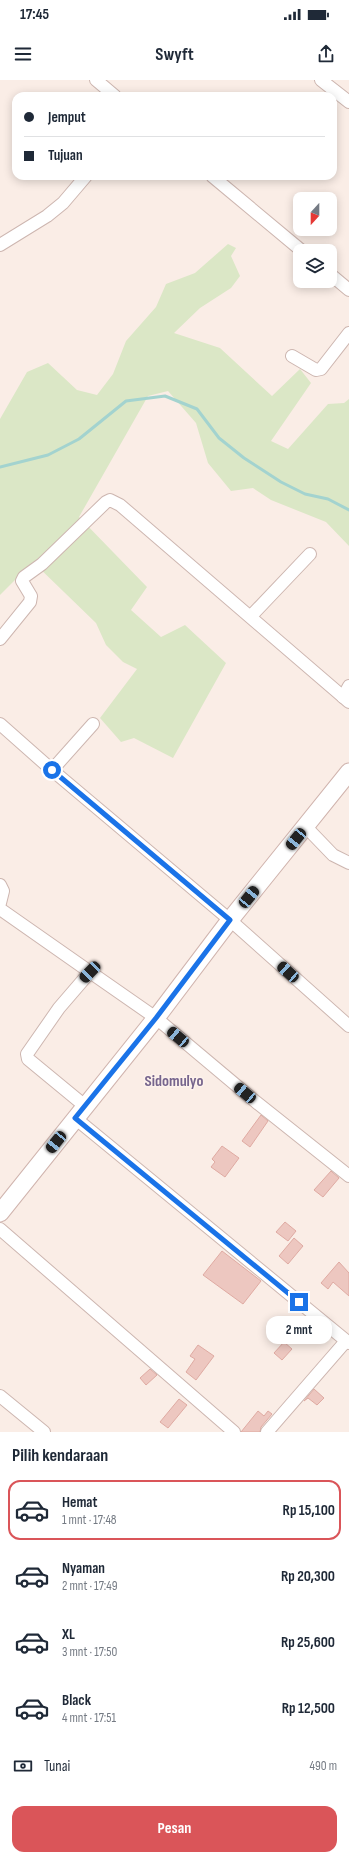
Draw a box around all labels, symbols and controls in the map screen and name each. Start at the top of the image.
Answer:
text: 17:45 [20,5,49,24]
icon: menu [12,43,34,65]
icon: share [315,43,337,65]
text: Swyft [155,44,194,65]
text: Jemput [48,108,86,127]
text: Tujuan [48,146,83,165]
north arrow [293,192,337,236]
map controls [293,192,337,288]
button: layers [293,244,337,288]
route start [43,761,61,779]
car [284,826,308,852]
car [237,884,261,910]
car [77,959,103,985]
car [275,960,301,984]
car [165,1025,191,1049]
district label: Sidomulyo [145,1072,203,1091]
car [232,1081,258,1105]
car [44,1129,68,1155]
route end [290,1293,308,1311]
callout: 2 mnt [266,1316,332,1344]
text: 2 mnt [286,1322,312,1338]
text: Pilih kendaraan [12,1445,108,1466]
icon: car [14,1492,50,1528]
text: Hemat [62,1493,97,1512]
text: Rp 15,100 [283,1501,335,1520]
text: 1 mnt · 17:48 [62,1512,117,1528]
icon: car [14,1558,50,1594]
text: Nyaman [62,1559,105,1578]
text: Rp 20,300 [281,1567,335,1586]
text: 2 mnt · 17:49 [62,1578,117,1594]
icon: car [14,1624,50,1660]
text: XL [62,1625,75,1644]
text: Rp 25,600 [281,1633,335,1652]
text: 3 mnt · 17:50 [62,1644,117,1660]
icon: car [14,1690,50,1726]
text: Black [62,1691,91,1710]
text: Rp 12,500 [282,1699,335,1718]
text: 4 mnt · 17:51 [62,1710,116,1726]
icon: cash [12,1755,34,1777]
text: Tunai [44,1757,70,1776]
text: 490 m [310,1758,337,1774]
button: Pesan [12,1806,337,1852]

